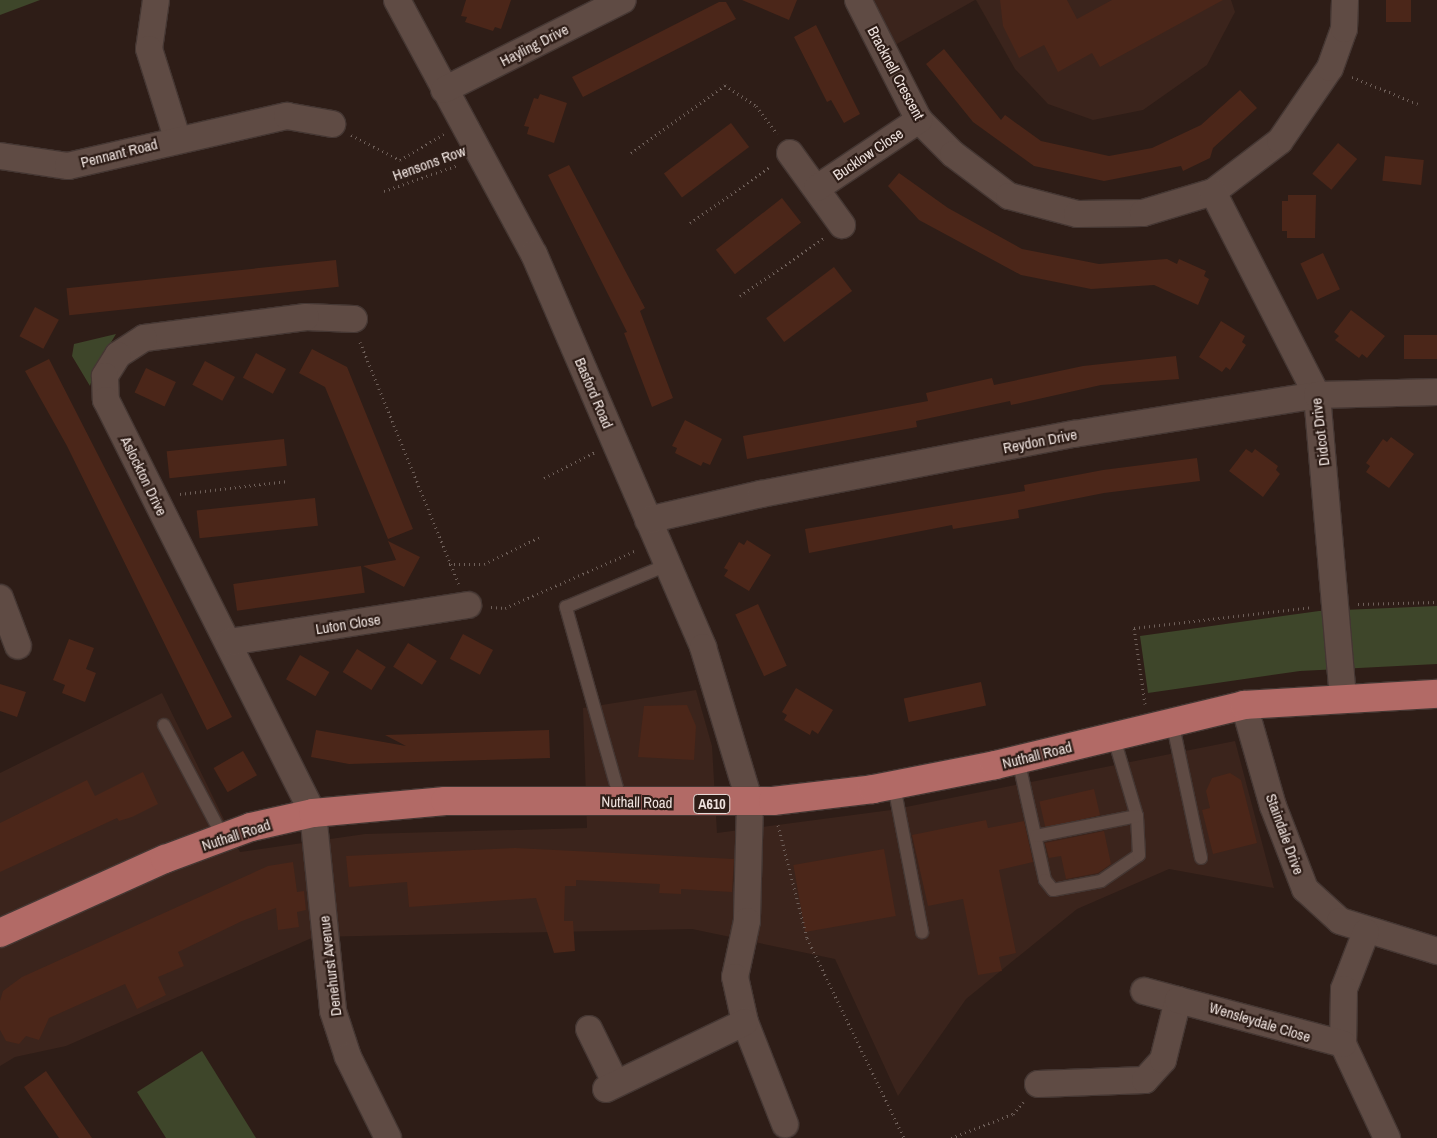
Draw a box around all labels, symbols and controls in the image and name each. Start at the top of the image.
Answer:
street label: Hayling Drive [497,20,571,70]
street label: Bracknell Crescent [864,23,928,123]
street label: Bucklow Close [830,124,906,184]
street label: Pennant Road [79,135,159,171]
street label: Hensons Row [390,141,468,185]
street label: Basford Road [571,355,617,431]
street label: Didcot Drive [1307,397,1333,467]
street label: Reydon Drive [1001,425,1079,457]
street label: Aslockton Drive [117,433,171,519]
street label: Luton Close [314,610,382,638]
street label: Nuthall Road [1000,738,1074,772]
street label: Staindale Drive [1262,791,1308,877]
street label: Nuthall Road [601,792,673,812]
road number: A610 [693,792,731,816]
street label: Nuthall Road [199,815,273,855]
street label: Denehurst Avenue [315,914,345,1018]
street label: Wensleydale Close [1207,998,1313,1046]

